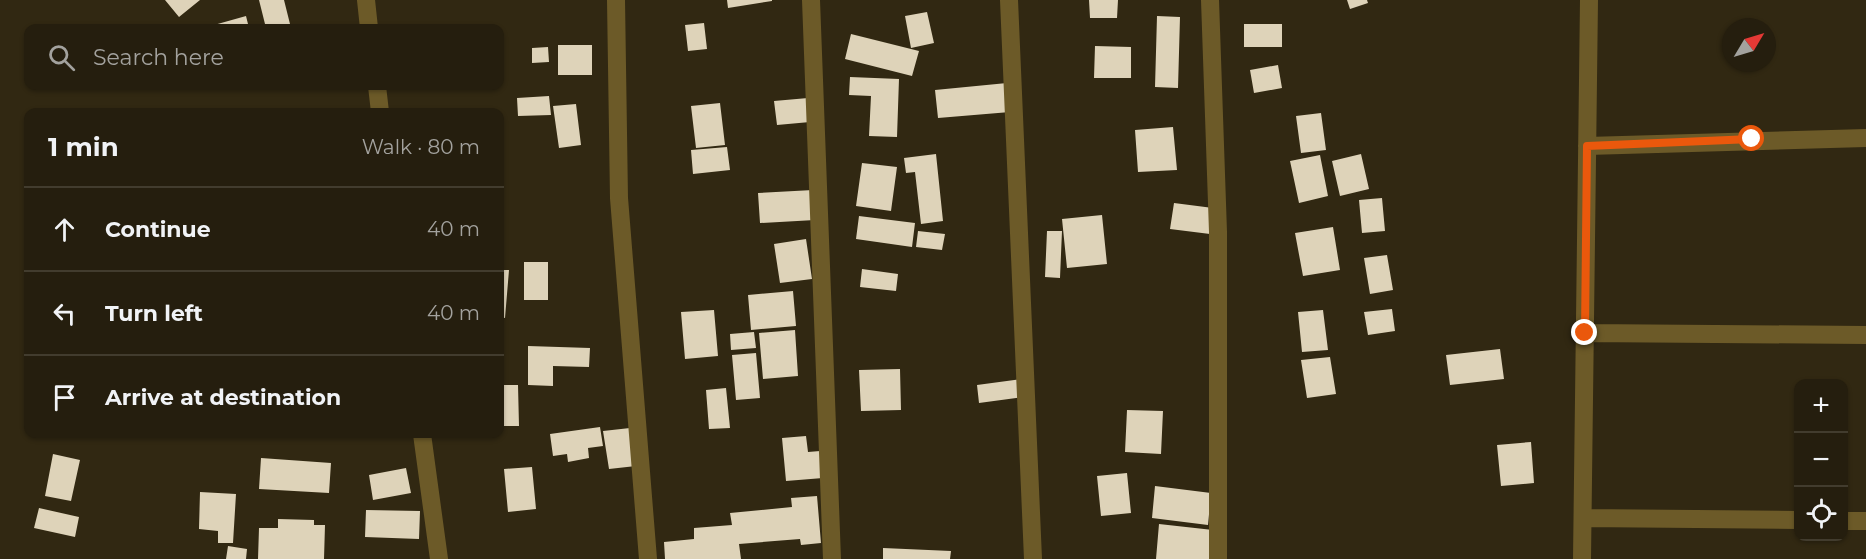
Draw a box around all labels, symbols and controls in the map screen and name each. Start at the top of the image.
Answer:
north arrow [1722,18,1776,72]
search box [24,24,504,90]
icon: search [45,41,78,74]
text: Search here [93,44,224,71]
route start [1738,125,1764,151]
text: 1 min [48,131,119,163]
text: Walk · 80 m [362,135,480,159]
icon: ahead [48,213,81,246]
text: Continue [105,216,211,243]
text: 40 m [427,217,480,241]
icon: left [48,297,81,330]
text: Turn left [105,300,203,327]
text: 40 m [427,301,480,325]
route end [1571,319,1597,345]
map controls [1794,379,1848,541]
button: + [1794,379,1848,433]
icon: arrive [48,381,81,414]
text: Arrive at destination [105,384,341,411]
button: − [1794,433,1848,487]
button: locate [1794,487,1848,541]

